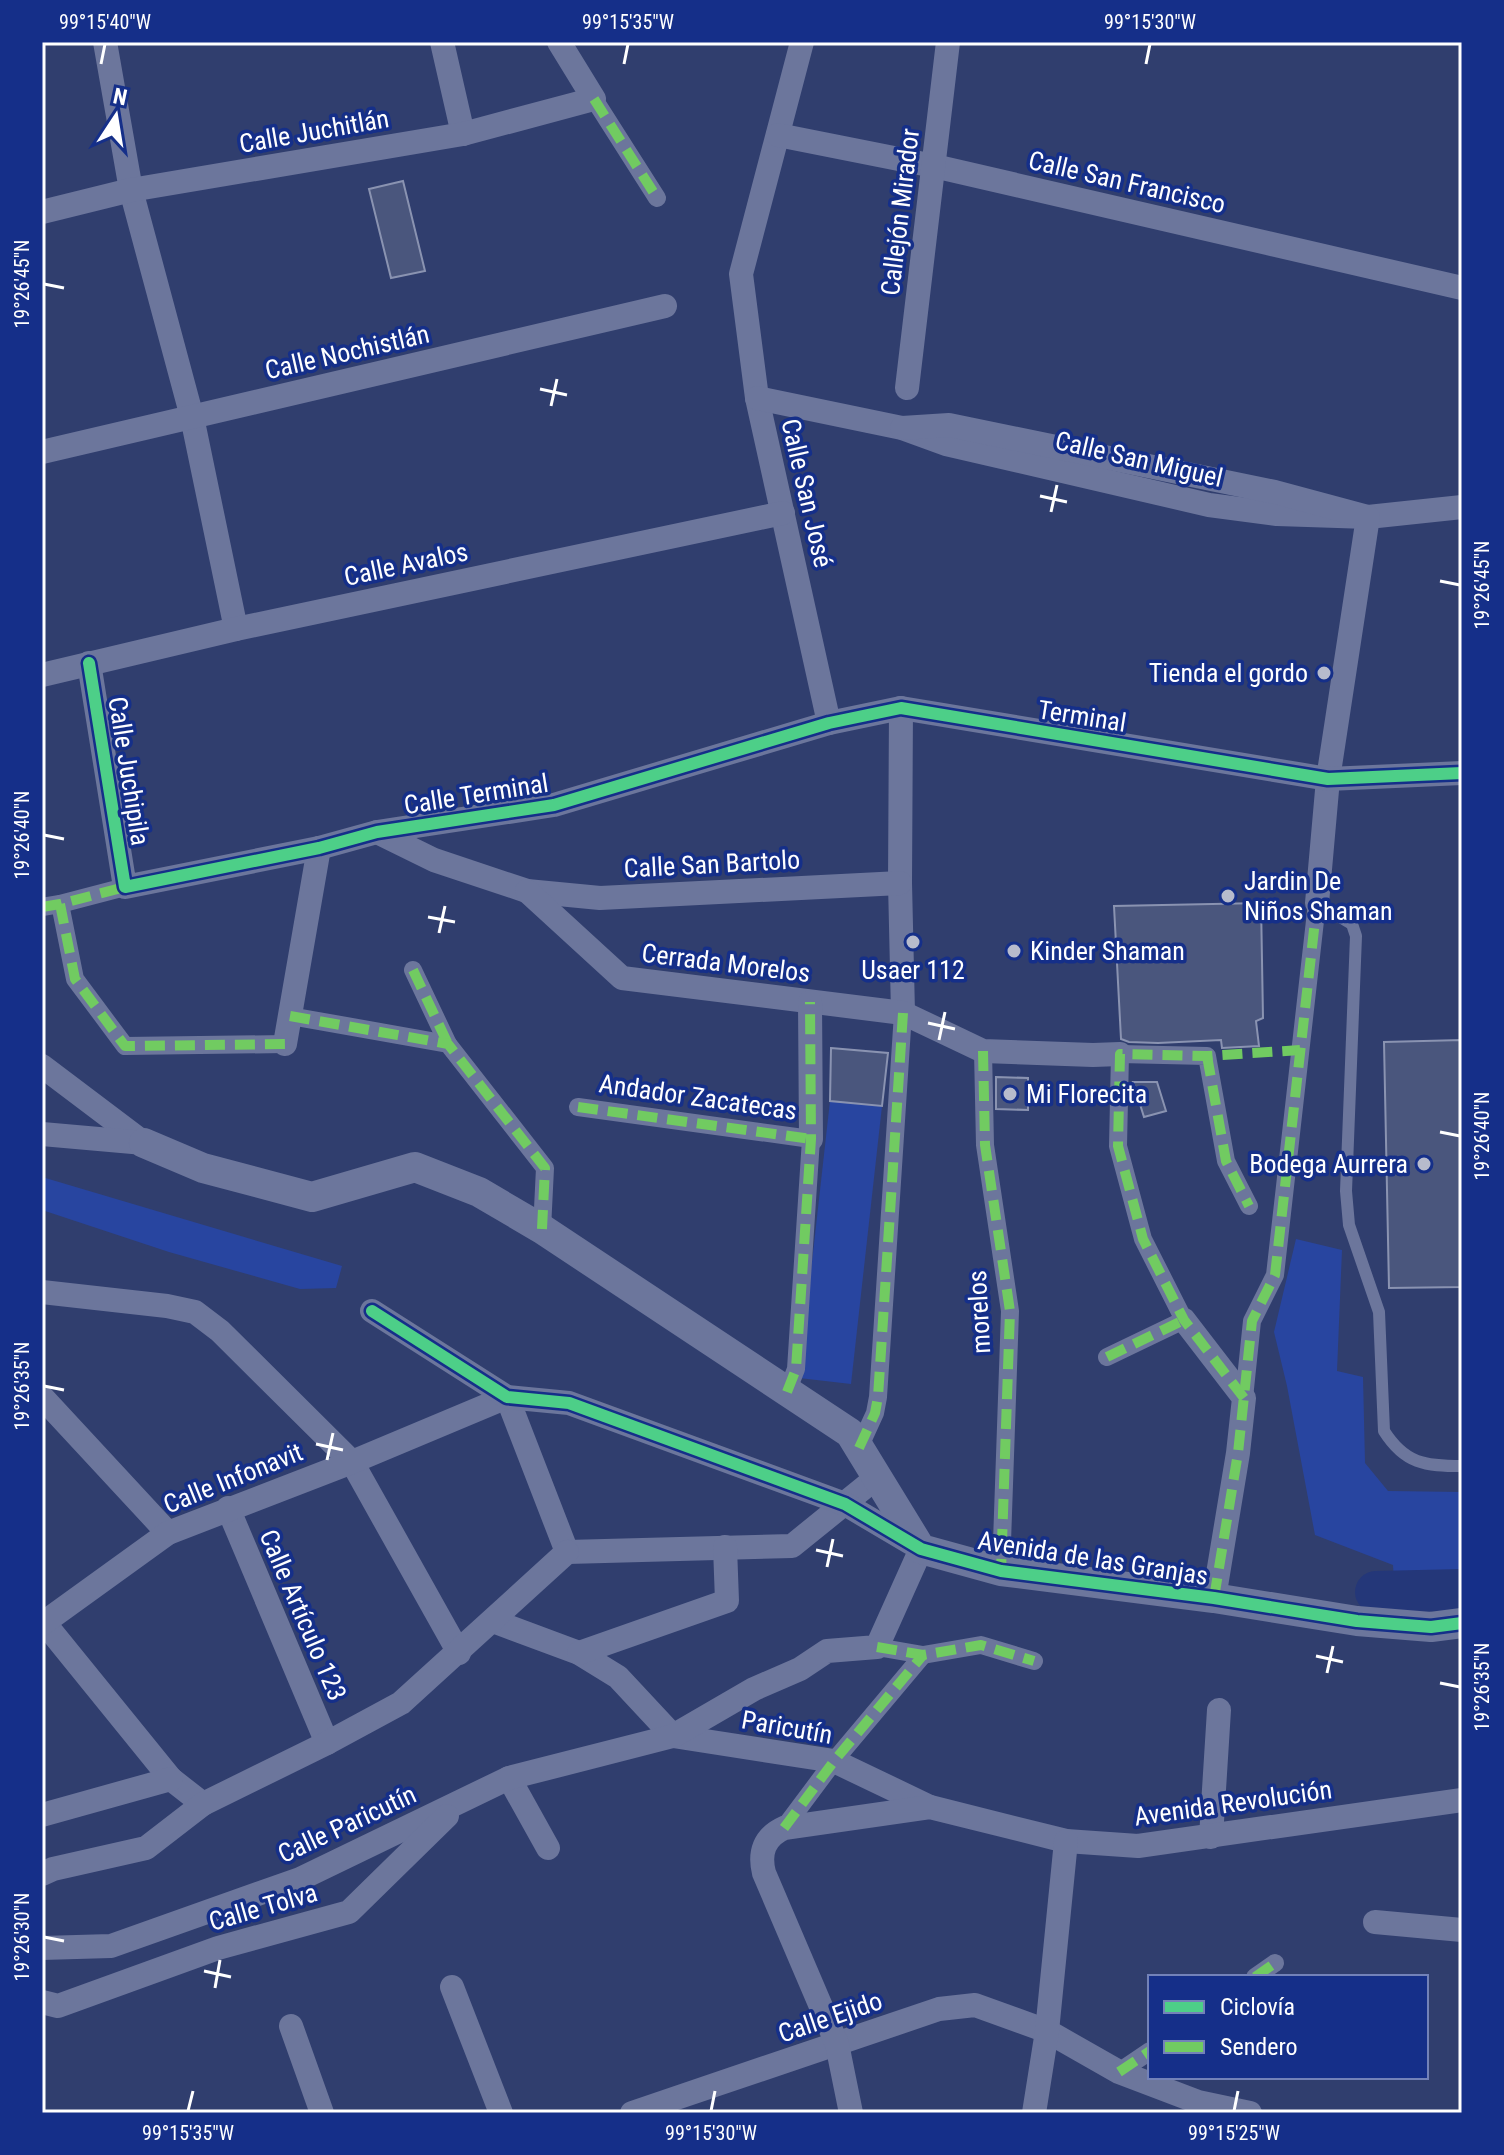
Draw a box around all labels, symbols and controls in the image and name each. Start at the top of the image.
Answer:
text: 99°15'40"W [59,10,151,34]
text: 99°15'35"W [582,10,674,34]
text: 99°15'30"W [1104,10,1196,34]
north arrow [76,76,156,156]
text: N [111,83,129,111]
street label: Calle Juchitlán [237,103,391,159]
street label: Callejón Mirador [875,127,925,297]
street label: Calle San Francisco [1026,145,1228,219]
text: 19°26'45"N [10,239,34,329]
street label: Calle Nochistlán [262,319,432,385]
street label: Calle San José [775,416,839,570]
street label: Calle San Miguel [1052,425,1226,493]
street label: Calle Avalos [341,536,471,592]
text: 19°26'45"N [1470,540,1494,630]
place label: Tienda el gordo [1149,658,1308,688]
marker: Tienda el gordo [1315,664,1333,682]
street label: Calle Juchipila [102,694,156,848]
street label: Terminal [1036,694,1128,738]
street label: Calle Terminal [402,768,550,820]
text: 19°26'40"N [10,790,34,880]
street label: Calle San Bartolo [623,844,801,884]
place label: Jardin De Niños Shaman [1244,866,1393,926]
marker: Jardin De Niños Shaman [1219,887,1237,905]
marker: Usaer 112 [904,933,922,951]
place label: Kinder Shaman [1030,936,1185,966]
street label: Cerrada Morelos [640,938,812,988]
marker: Kinder Shaman [1005,942,1023,960]
place label: Usaer 112 [861,955,965,985]
street label: Andador Zacatecas [597,1068,799,1126]
place label: Mi Florecita [1026,1079,1147,1109]
marker: Mi Florecita [1001,1085,1019,1103]
text: 19°26'40"N [1470,1091,1494,1181]
place label: Bodega Aurrera [1249,1149,1408,1179]
marker: Bodega Aurrera [1415,1155,1433,1173]
street label: morelos [962,1270,996,1354]
text: 19°26'35"N [10,1341,34,1431]
street label: Calle Infonavit [159,1437,307,1519]
street label: Calle Artículo 123 [253,1525,353,1705]
street label: Avenida de las Granjas [976,1525,1210,1591]
text: 19°26'35"N [1470,1642,1494,1732]
street label: Paricutín [739,1704,835,1750]
street label: Avenida Revolución [1132,1774,1334,1832]
street label: Calle Paricutín [273,1779,421,1869]
street label: Calle Tolva [205,1877,321,1937]
text: 19°26'30"N [10,1892,34,1982]
legend [1148,1975,1428,2079]
street label: Calle Ejido [774,1985,886,2049]
text: Ciclovía [1220,1993,1295,2021]
text: Sendero [1220,2033,1298,2061]
text: 99°15'35"W [142,2121,234,2145]
text: 99°15'30"W [665,2121,757,2145]
text: 99°15'25"W [1188,2121,1280,2145]

